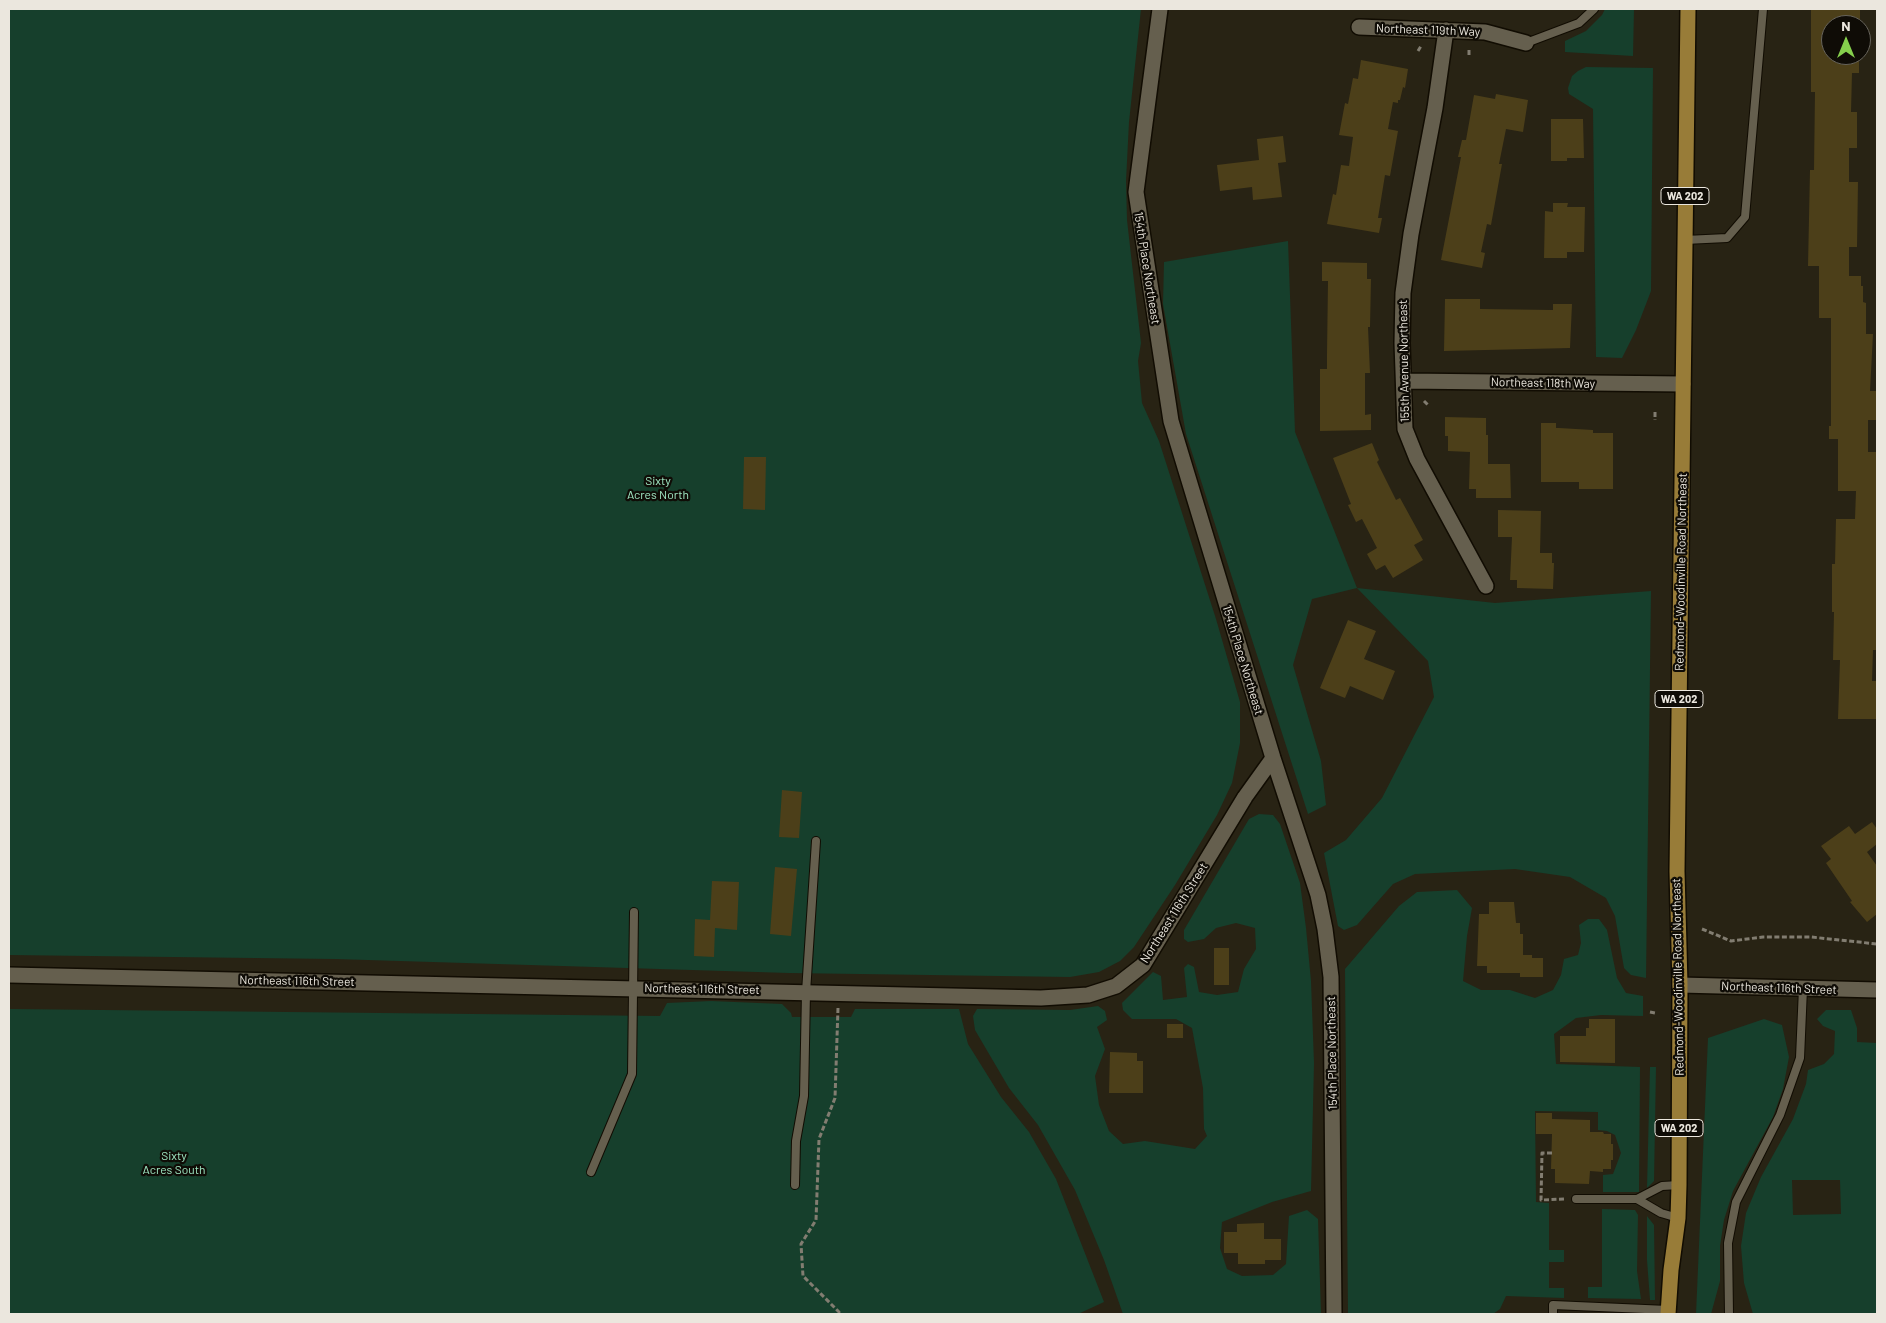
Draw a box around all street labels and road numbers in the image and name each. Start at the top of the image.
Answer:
street label: Northeast 119th Way [1376,21,1480,39]
road number: WA 202 [1661,188,1709,205]
street label: 154th Place Northeast [1131,211,1163,325]
street label: 155th Avenue Northeast [1396,299,1412,423]
street label: Northeast 118th Way [1491,375,1595,391]
street label: Redmond-Woodinville Road Northeast [1672,473,1690,671]
street label: 154th Place Northeast [1219,604,1267,716]
road number: WA 202 [1655,691,1703,708]
street label: Northeast 116th Street [1137,860,1211,966]
street label: Redmond-Woodinville Road Northeast [1669,878,1687,1076]
street label: Northeast 116th Street [239,973,355,989]
street label: Northeast 116th Street [1721,979,1837,997]
street label: Northeast 116th Street [644,981,760,997]
street label: 154th Place Northeast [1324,996,1340,1110]
road number: WA 202 [1655,1120,1703,1136]

